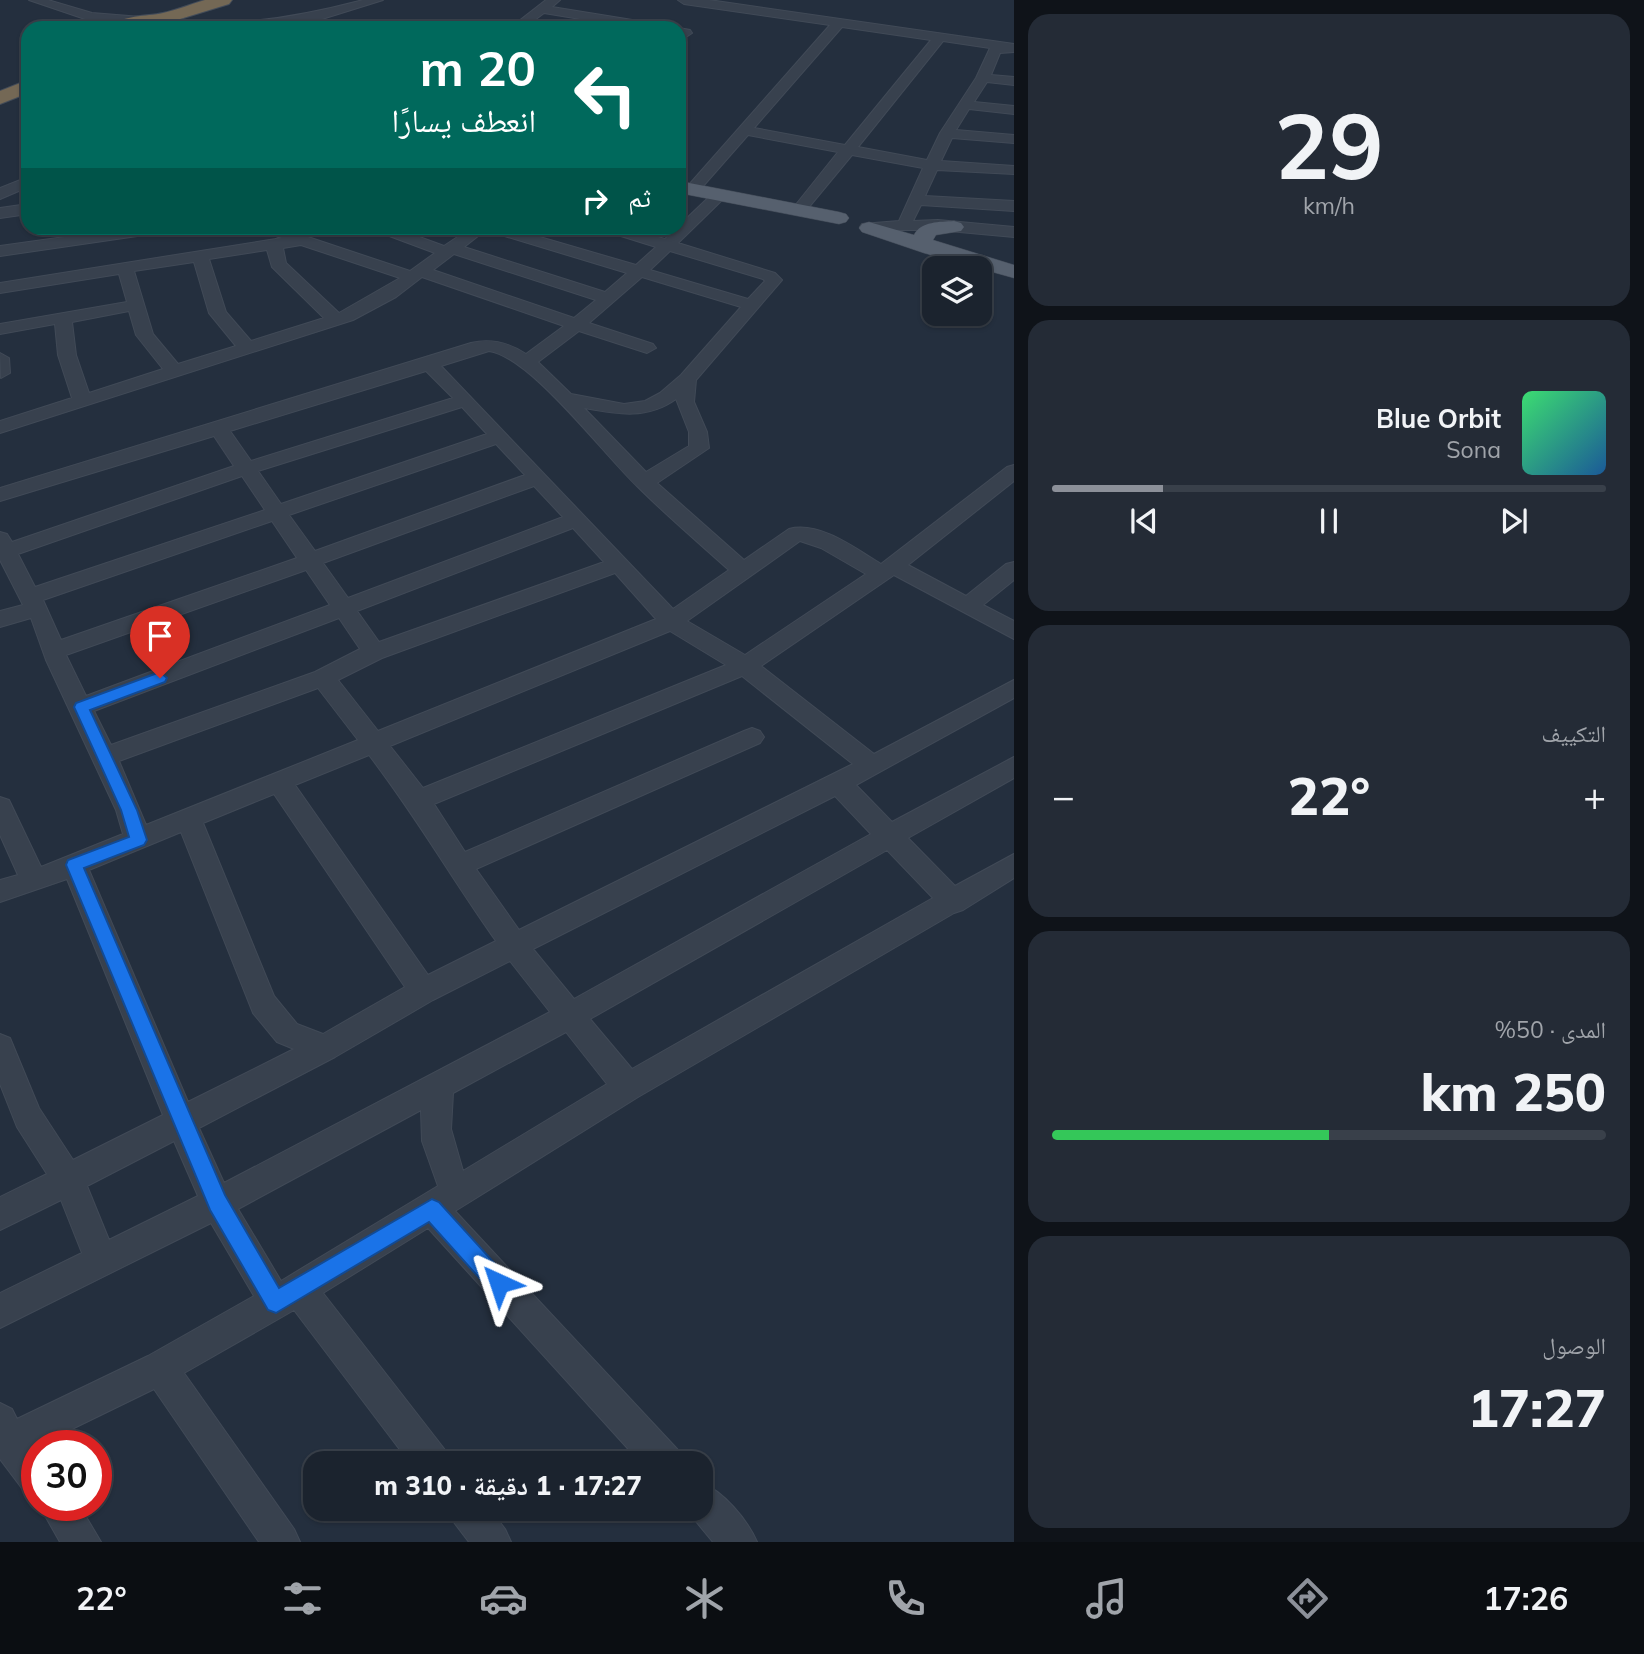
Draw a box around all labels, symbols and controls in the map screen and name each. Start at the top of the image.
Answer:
text: 20 m [420,37,536,98]
icon: left [560,49,651,140]
text: 29 [1274,88,1384,202]
text: انعطف يسارًا [391,100,536,140]
text: ثم [628,181,651,214]
icon: right [576,182,614,220]
text: km/h [1303,191,1355,220]
map controls [922,256,992,326]
button: layers [922,256,992,326]
text: Blue Orbit [1376,402,1501,435]
text: Sona [1446,435,1501,464]
icon: previous [1125,502,1163,540]
icon: pause [1310,502,1348,540]
icon: next [1495,502,1533,540]
pin [130,606,190,678]
icon: arrive [141,617,179,655]
text: التكييف [1541,719,1606,748]
text: 22° [1288,763,1370,828]
text: − [1052,772,1075,820]
text: + [1583,772,1606,820]
text: المدى · 50% [1495,1015,1606,1044]
text: 250 km [1420,1059,1606,1124]
position arrow [462,1246,536,1320]
text: الوصول [1542,1331,1606,1360]
text: 17:27 [1468,1375,1606,1440]
speed limit sign: 30 [21,1430,112,1521]
text: 17:27 · 1 دقيقة · 310 m [374,1469,642,1502]
icon: filters [278,1574,327,1623]
icon: car [479,1574,528,1623]
icon: climate [680,1574,729,1623]
icon: phone [881,1574,930,1623]
icon: music [1082,1574,1131,1623]
icon: directions [1283,1574,1332,1623]
text: 22° [76,1578,127,1618]
text: 17:26 [1483,1578,1568,1618]

